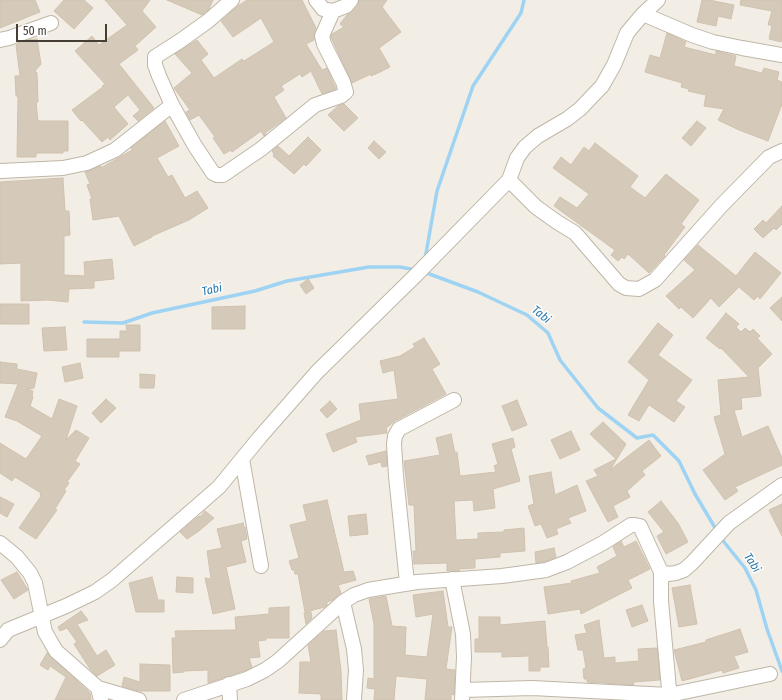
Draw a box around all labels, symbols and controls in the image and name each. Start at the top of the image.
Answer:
scale bar [18,16,109,42]
text: 50 m [23,24,47,38]
water label: Tabi [200,281,224,299]
water label: Tabi [529,303,553,327]
water label: Tabi [740,550,764,576]

